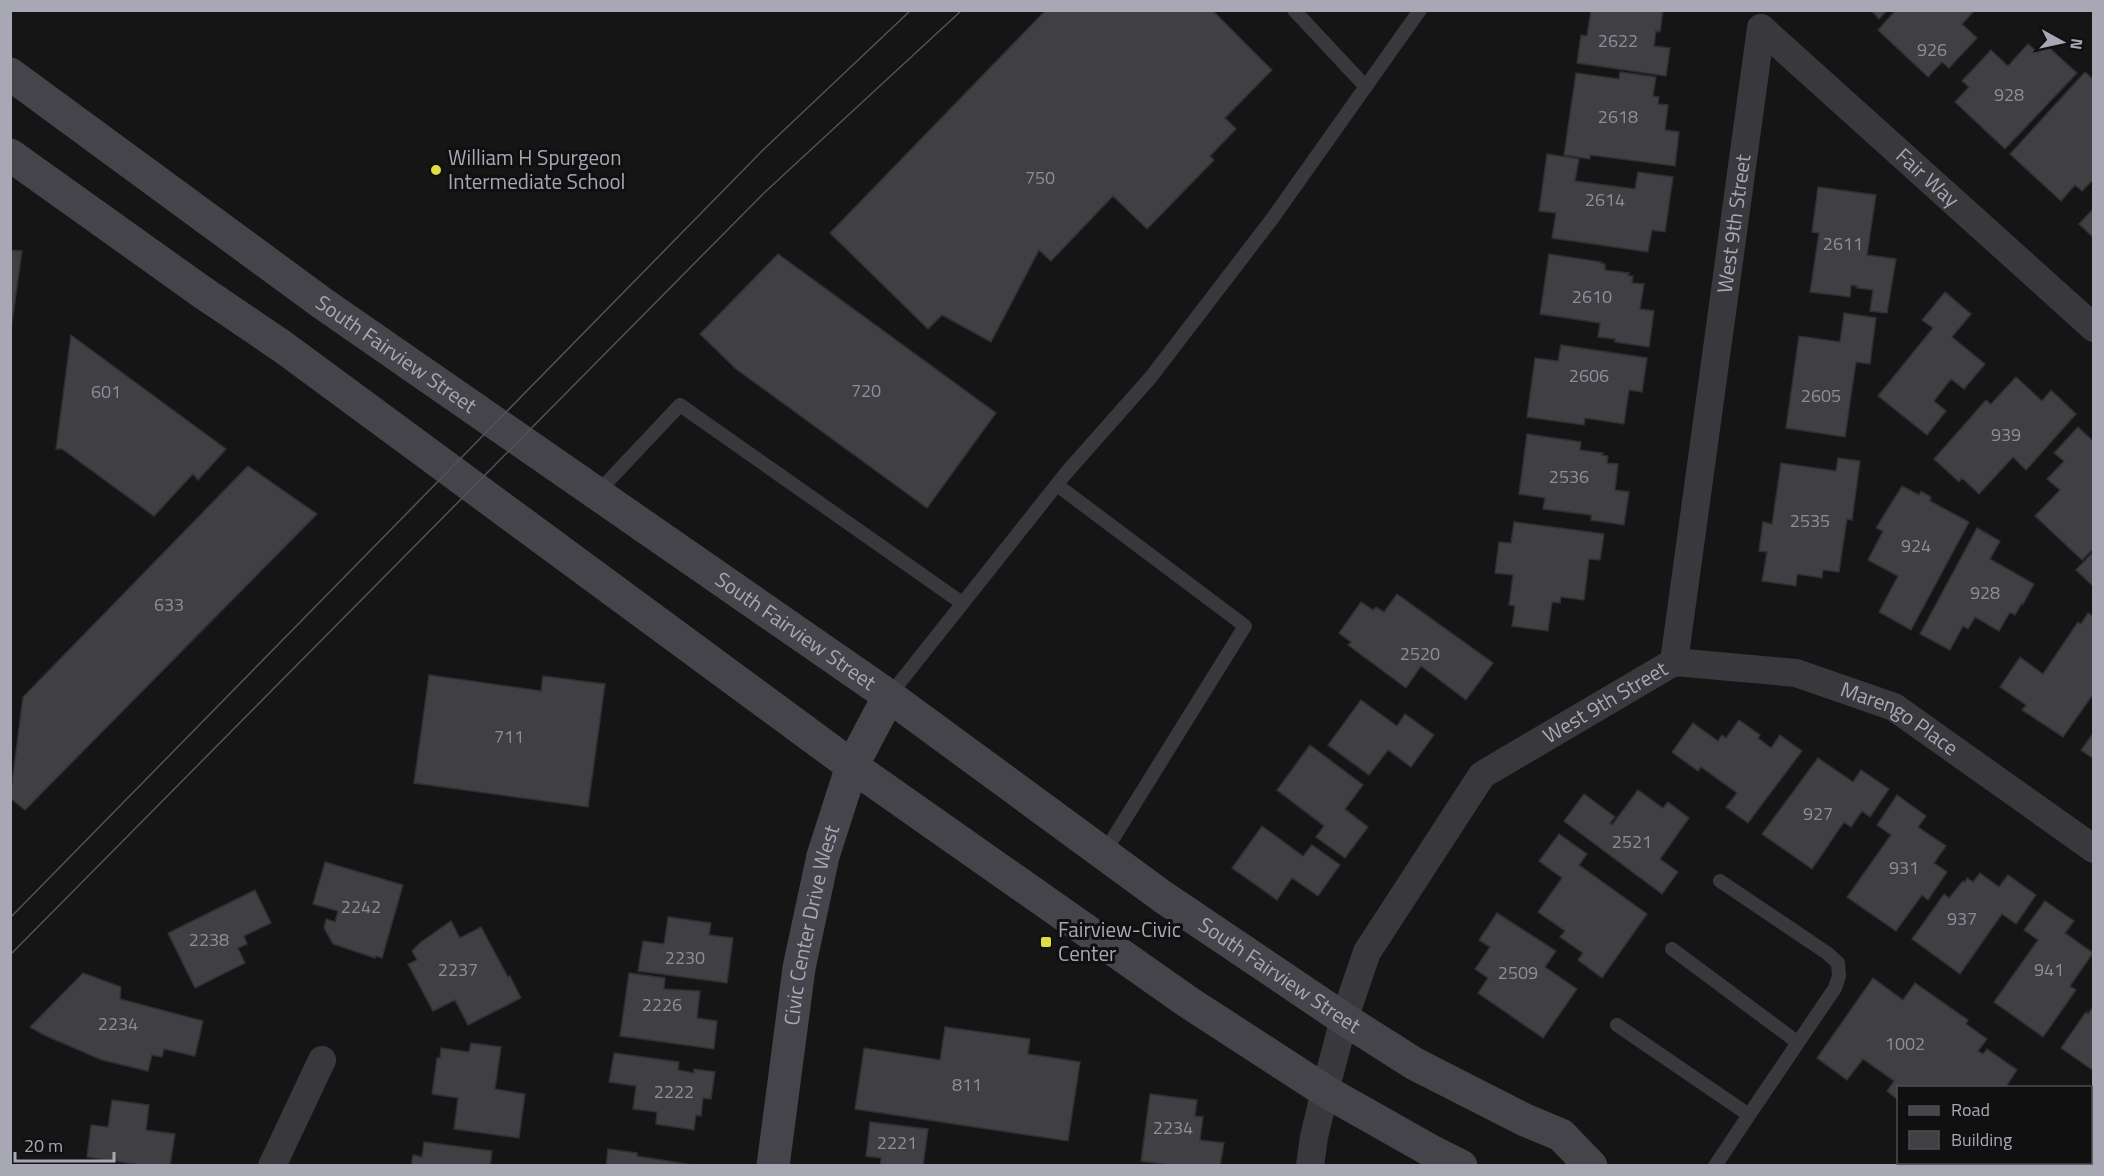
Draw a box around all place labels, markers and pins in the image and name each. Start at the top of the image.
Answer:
place label: William H Spurgeon Intermediate School [448,141,625,197]
marker: William H Spurgeon Intermediate School [429,163,443,177]
place label: Fairview-Civic Center [1058,913,1181,969]
marker: Fairview-Civic Center [1039,935,1053,949]

